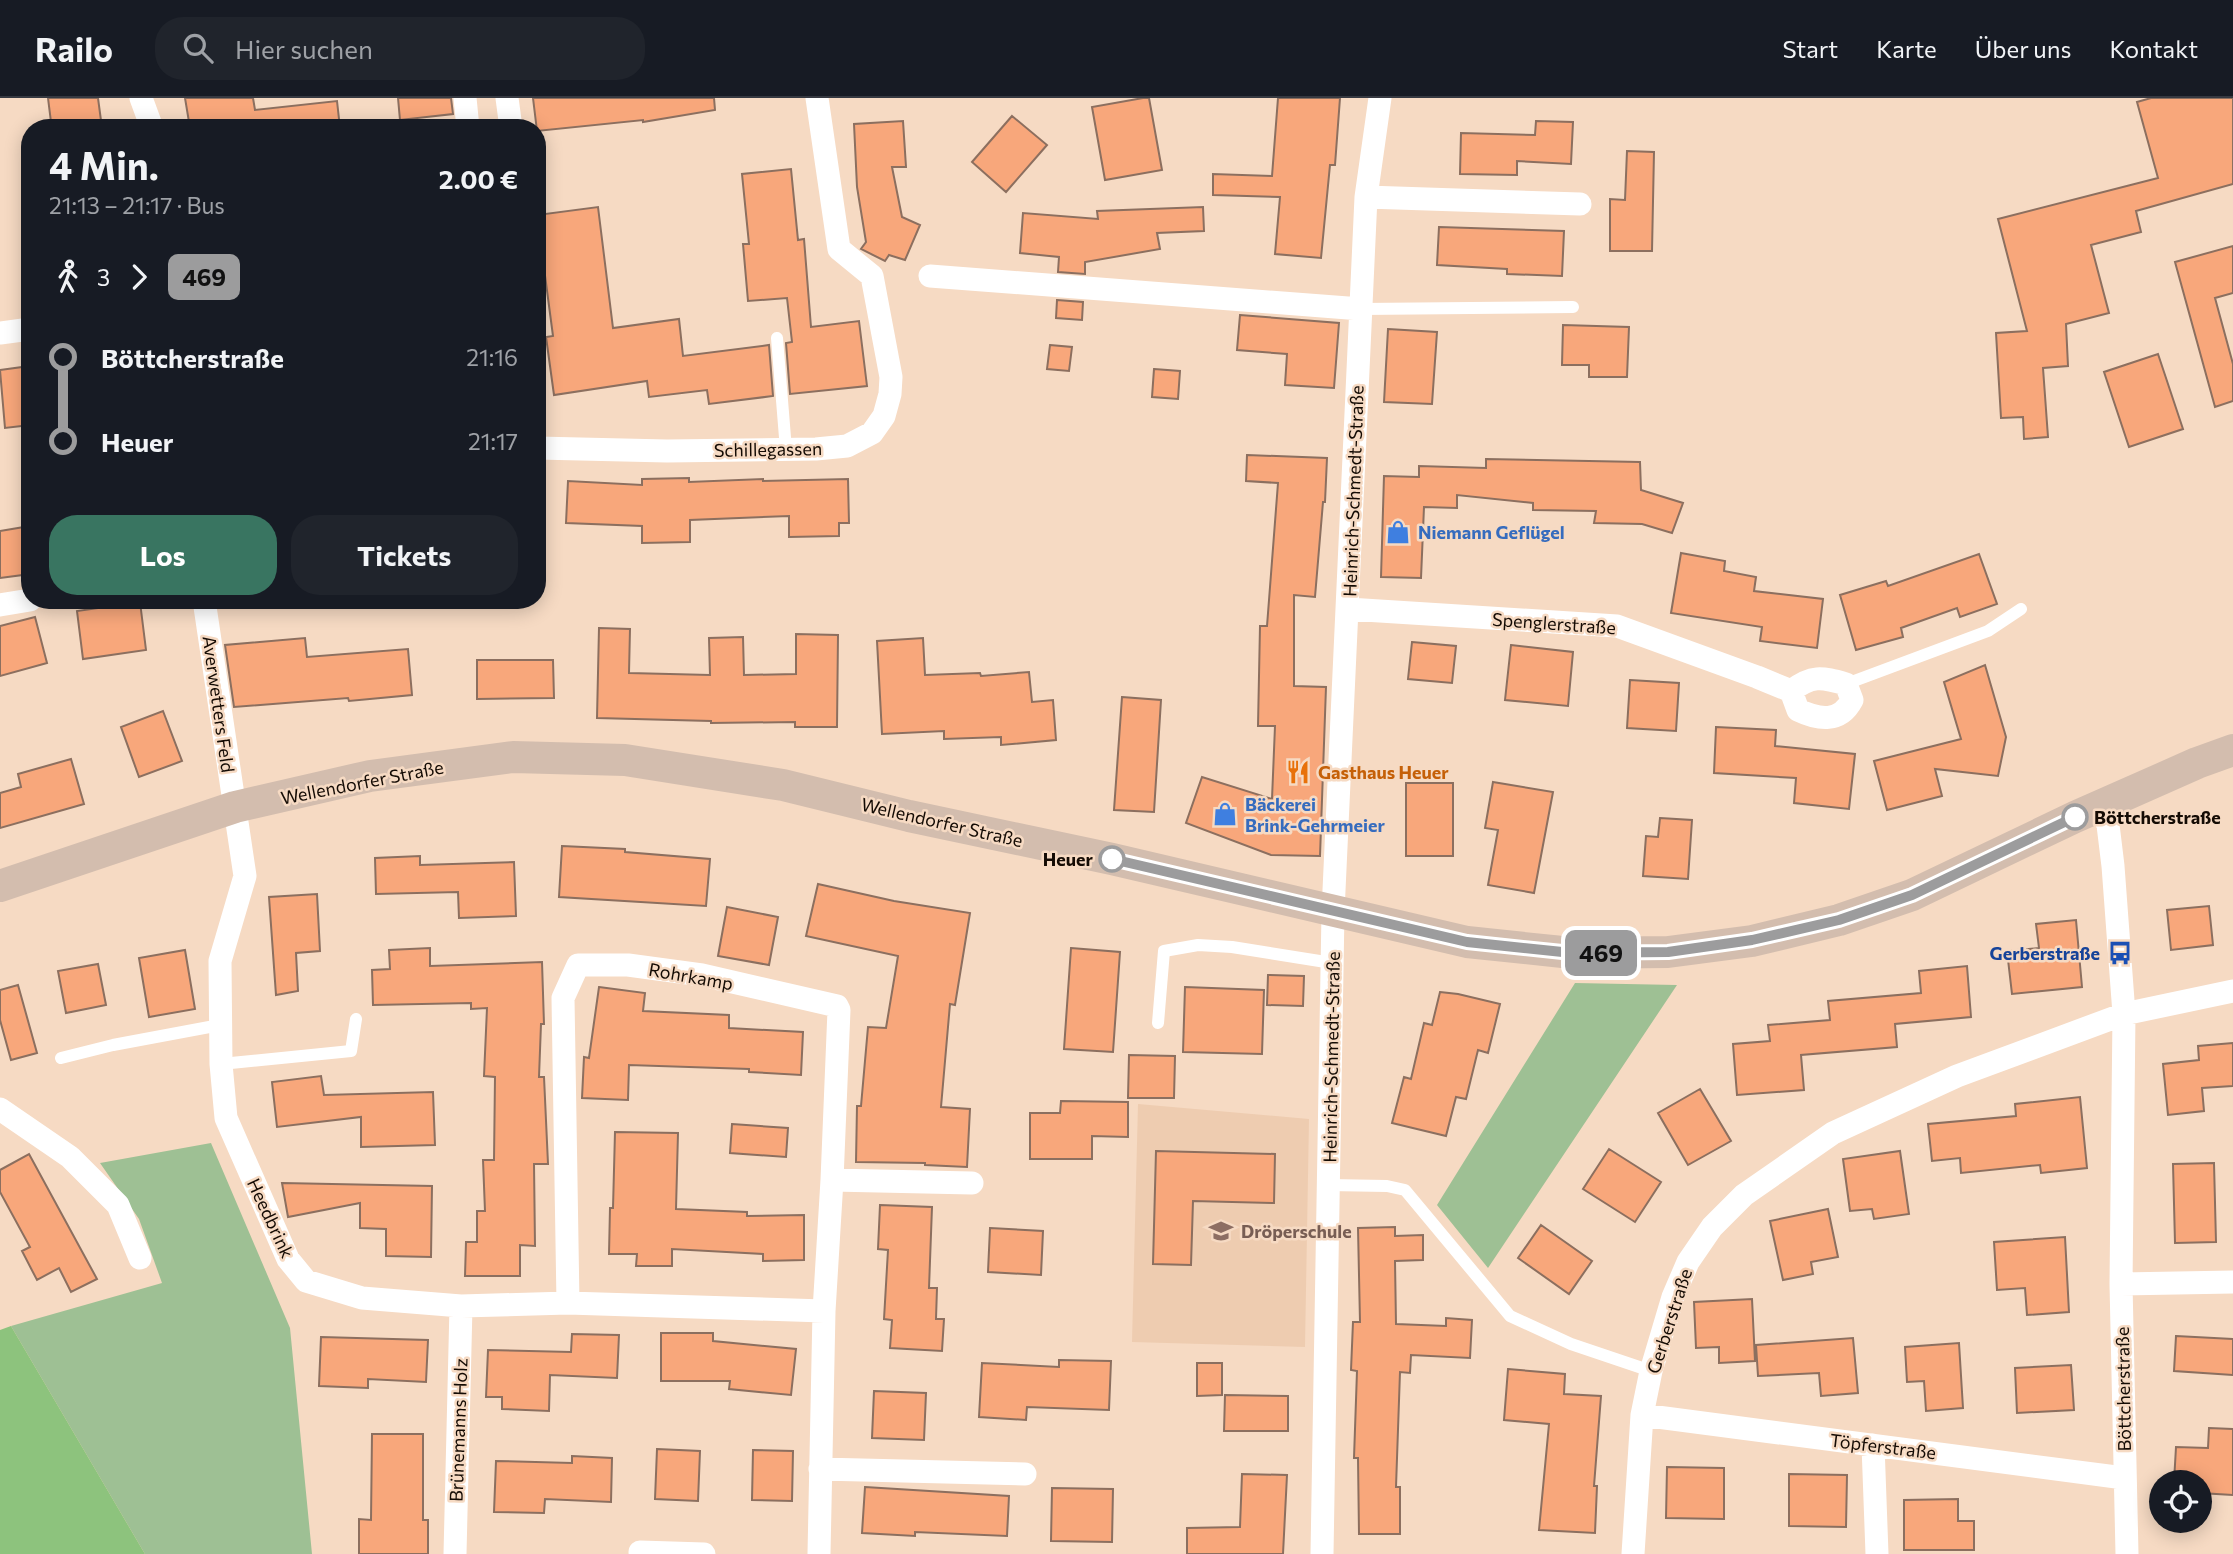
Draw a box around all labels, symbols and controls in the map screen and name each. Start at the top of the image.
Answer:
search box [155,17,645,80]
text: Railo [35,28,113,69]
icon: search [179,29,217,67]
text: Hier suchen [235,33,373,64]
text: Start [1783,34,1838,63]
text: Karte [1876,34,1937,63]
text: Über uns [1975,34,2071,63]
text: Kontakt [2109,34,2198,63]
text: 4 Min. [49,141,159,188]
text: 2.00 € [439,163,518,194]
text: 21:13 – 21:17 · Bus [49,191,225,219]
icon: walk [49,258,87,296]
icon: forward [120,258,158,296]
text: 469 [182,262,226,291]
text: 3 [97,263,110,291]
text: Böttcherstraße [101,342,284,373]
text: 21:16 [466,343,518,371]
street label: Heinrich-Schmedt-Straße [1338,385,1368,597]
text: Heuer [101,426,173,457]
text: 21:17 [468,427,518,455]
street label: Schillegassen [714,437,822,461]
button: Los [49,515,277,595]
button: Tickets [291,515,518,595]
shop icon: Niemann Geflügel [1384,518,1412,546]
place label: Niemann Geflügel [1418,521,1565,543]
street label: Spenglerstraße [1491,608,1617,638]
street label: Averwetters Feld [199,634,239,774]
street label: Wellendorfer Straße [279,755,445,809]
restaurant icon: Gasthaus Heuer [1284,758,1312,786]
place label: Gasthaus Heuer [1318,761,1449,783]
street label: Wellendorfer Straße [859,793,1025,851]
place label: Bäckerei Brink-Gehrmeier [1245,793,1386,836]
shop icon: Bäckerei Brink-Gehrmeier [1211,800,1239,828]
marker: Böttcherstraße [2062,804,2088,830]
place label: Böttcherstraße [2094,806,2221,828]
marker: Heuer [1099,846,1125,872]
place label: Heuer [1043,848,1094,870]
line badge: 469 [1561,930,1641,976]
text: 469 [1579,938,1623,967]
bus stop icon: Gerberstraße [2106,939,2134,967]
place label: Gerberstraße [1990,942,2100,964]
street label: Heinrich-Schmedt-Straße [1318,951,1344,1163]
street label: Rohrkamp [647,958,735,994]
street label: Heedbrink [243,1175,299,1262]
school or university icon: Dröperschule [1207,1217,1235,1245]
place label: Dröperschule [1241,1220,1352,1242]
street label: Gerberstraße [1642,1266,1696,1376]
street label: Böttcherstraße [2111,1326,2135,1452]
street label: Brünemanns Holz [444,1358,472,1502]
street label: Töpferstraße [1829,1429,1937,1463]
map controls [2149,1470,2212,1533]
button: locate [2149,1470,2212,1533]

